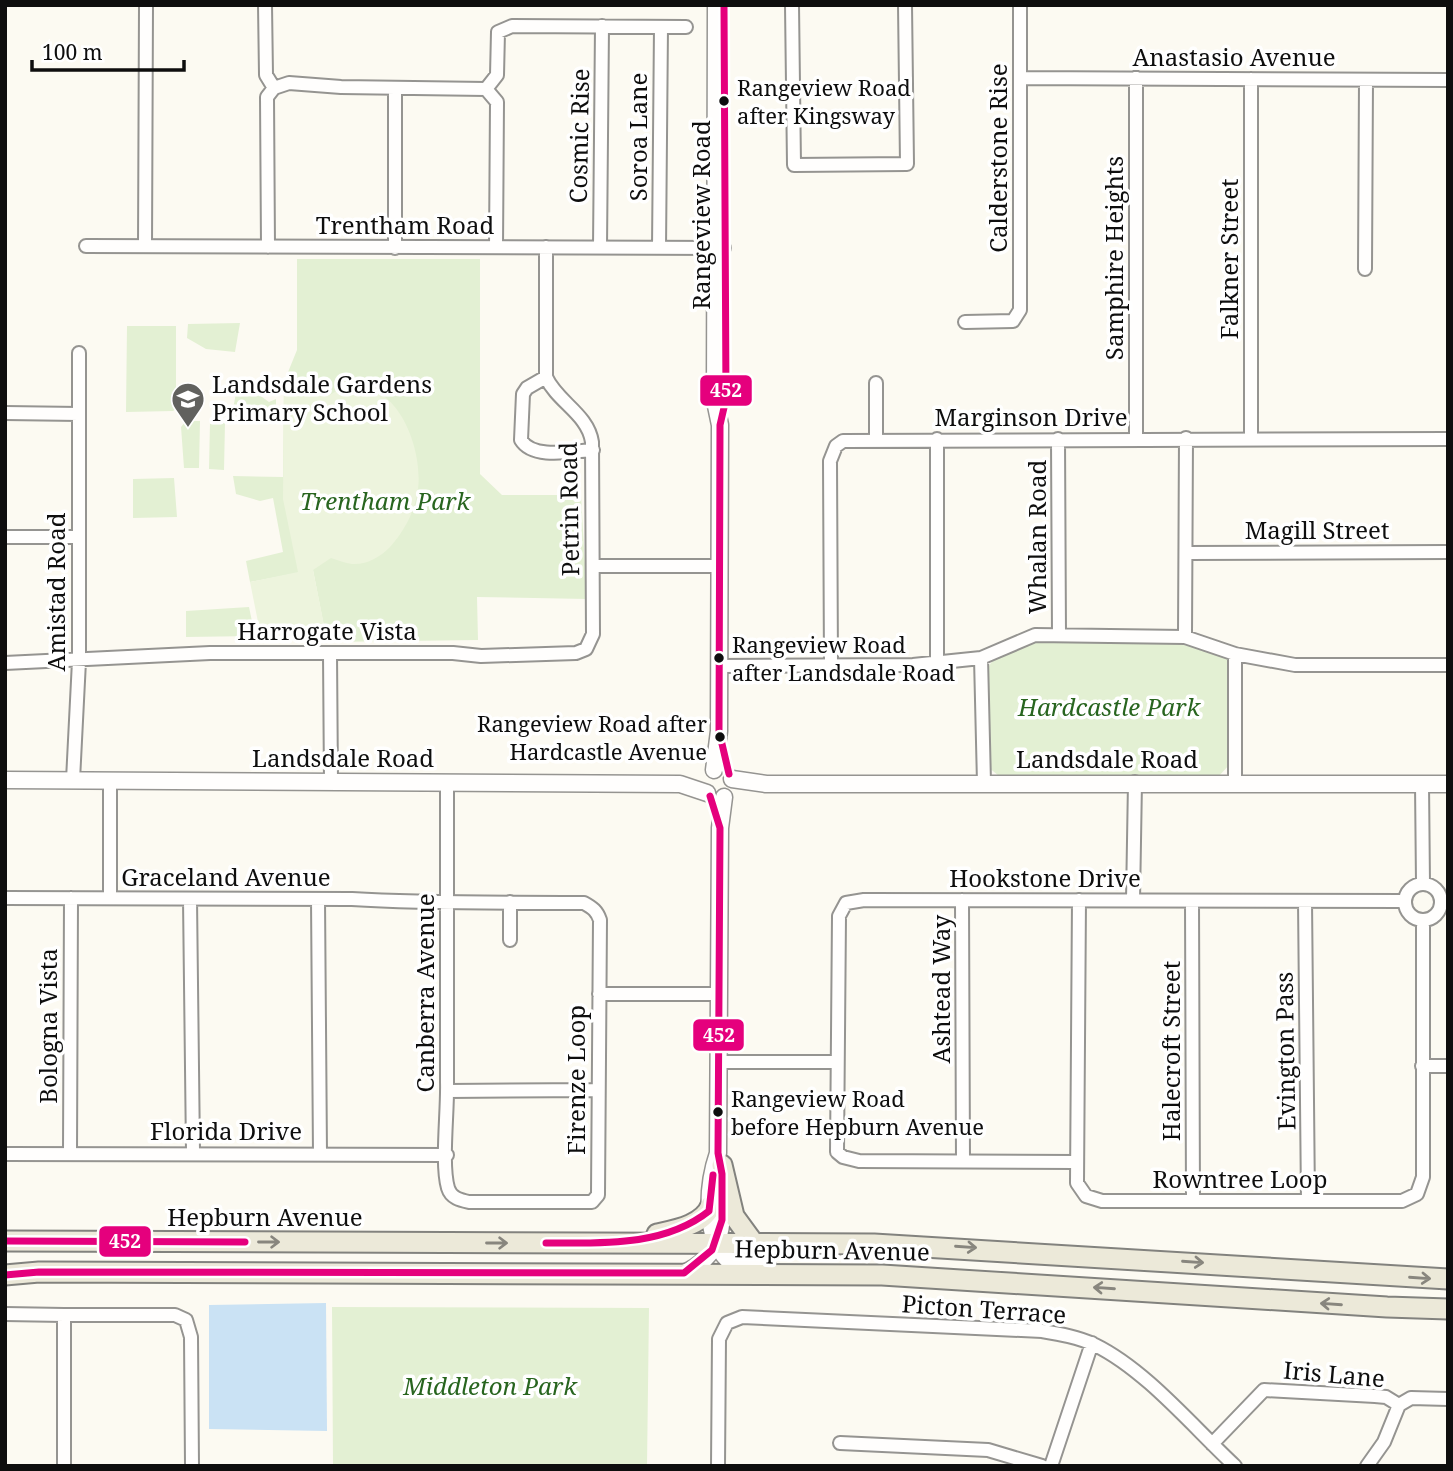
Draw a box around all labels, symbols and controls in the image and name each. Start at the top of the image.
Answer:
scale bar [32,28,184,72]
text: 100 m [42,38,103,66]
street label: Anastasio Avenue [1132,40,1336,73]
street label: Calderstone Rise [981,63,1014,253]
street label: Cosmic Rise [561,68,596,204]
place label: Rangeview Road after Kingsway [737,72,911,130]
street label: Soroa Lane [621,73,654,201]
marker: Rangeview Road after Kingsway [717,94,731,108]
street label: Rangeview Road [684,120,717,310]
street label: Samphire Heights [1097,156,1130,360]
street label: Falkner Street [1212,179,1245,340]
street label: Trentham Road [316,208,494,241]
place label: Landsdale Gardens Primary School [212,367,432,428]
line badge: 452 [699,374,753,407]
text: 452 [710,377,742,403]
school or university icon: Landsdale Gardens Primary School [169,380,207,429]
street label: Marginson Drive [935,400,1127,433]
street label: Petrin Road [551,441,586,576]
street label: Whalan Road [1020,460,1053,614]
park label: Trentham Park [300,484,471,517]
street label: Amistad Road [39,512,72,671]
street label: Magill Street [1245,513,1389,546]
street label: Harrogate Vista [237,614,417,647]
place label: Rangeview Road after Landsdale Road [732,629,956,687]
marker: Rangeview Road after Landsdale Road [712,651,726,665]
park label: Hardcastle Park [1017,690,1201,723]
place label: Rangeview Road after Hardcastle Avenue [477,708,708,766]
marker: Rangeview Road after Hardcastle Avenue [713,730,727,744]
street label: Landsdale Road [252,741,434,774]
street label: Landsdale Road [1016,742,1198,775]
street label: Graceland Avenue [121,860,331,893]
street label: Hookstone Drive [949,861,1141,894]
street label: Canberra Avenue [408,894,441,1092]
street label: Ashtead Way [924,914,957,1063]
street label: Bologna Vista [31,948,64,1104]
street label: Halecroft Street [1154,961,1187,1141]
street label: Evington Pass [1267,971,1302,1131]
street label: Firenze Loop [559,1005,592,1155]
line badge: 452 [692,1018,745,1052]
text: 452 [703,1022,735,1048]
place label: Rangeview Road before Hepburn Avenue [731,1083,984,1141]
marker: Rangeview Road before Hepburn Avenue [711,1105,725,1119]
street label: Florida Drive [150,1114,302,1147]
street label: Rowntree Loop [1153,1162,1327,1195]
street label: Hepburn Avenue [167,1200,363,1233]
line badge: 452 [98,1225,152,1258]
text: 452 [109,1228,141,1254]
street label: Hepburn Avenue [734,1231,930,1268]
one-way arrow [258,1235,281,1249]
one-way arrow [485,1236,508,1250]
one-way arrow [954,1241,977,1254]
one-way arrow [1181,1256,1204,1269]
one-way arrow [1408,1271,1431,1284]
one-way arrow [1093,1281,1115,1294]
street label: Picton Terrace [901,1286,1067,1331]
one-way arrow [1319,1297,1342,1310]
street label: Iris Lane [1282,1353,1386,1394]
park label: Middleton Park [402,1369,578,1402]

